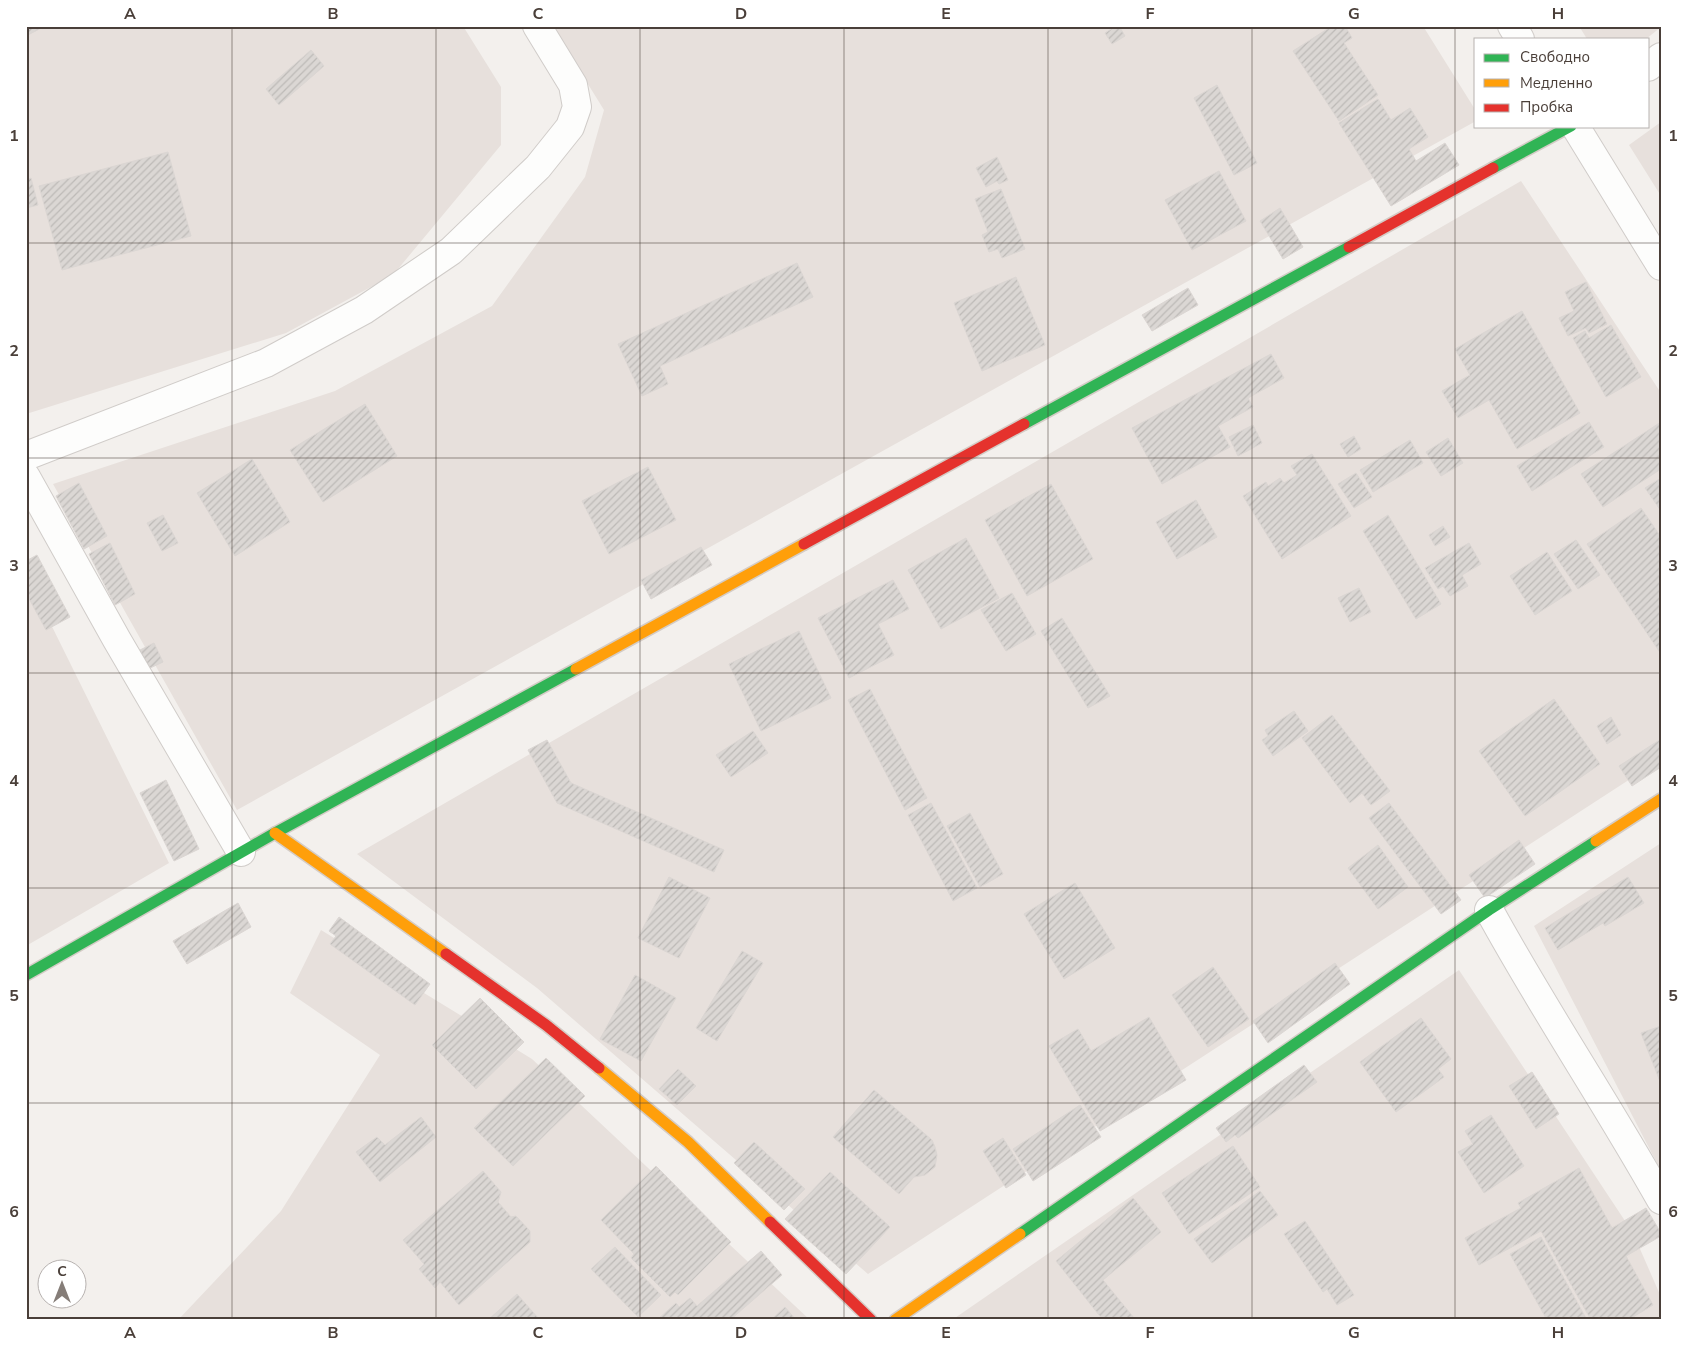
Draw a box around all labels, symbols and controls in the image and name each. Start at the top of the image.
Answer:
text: A [124,3,136,25]
text: B [327,3,339,25]
text: C [533,3,544,25]
text: D [735,3,747,25]
text: E [941,3,951,25]
text: F [1146,3,1155,25]
text: G [1348,3,1360,25]
text: H [1552,3,1564,25]
legend [1474,38,1650,128]
text: Свободно [1520,47,1590,67]
text: Медленно [1520,73,1593,93]
text: Пробка [1520,97,1573,117]
text: 1 [9,125,19,147]
text: 1 [1668,125,1678,147]
text: 2 [9,340,19,362]
text: 2 [1668,340,1678,362]
text: 3 [9,555,19,577]
text: 3 [1668,555,1678,577]
text: 4 [9,770,19,792]
text: 4 [1668,770,1678,792]
text: 5 [9,985,19,1007]
text: 5 [1668,985,1678,1007]
text: 6 [9,1201,19,1223]
text: 6 [1668,1201,1678,1223]
north arrow [38,1258,88,1308]
text: С [57,1262,67,1281]
text: A [124,1322,136,1344]
text: B [327,1322,339,1344]
text: C [533,1322,544,1344]
text: D [735,1322,747,1344]
text: E [941,1322,951,1344]
text: F [1146,1322,1155,1344]
text: G [1348,1322,1360,1344]
text: H [1552,1322,1564,1344]

